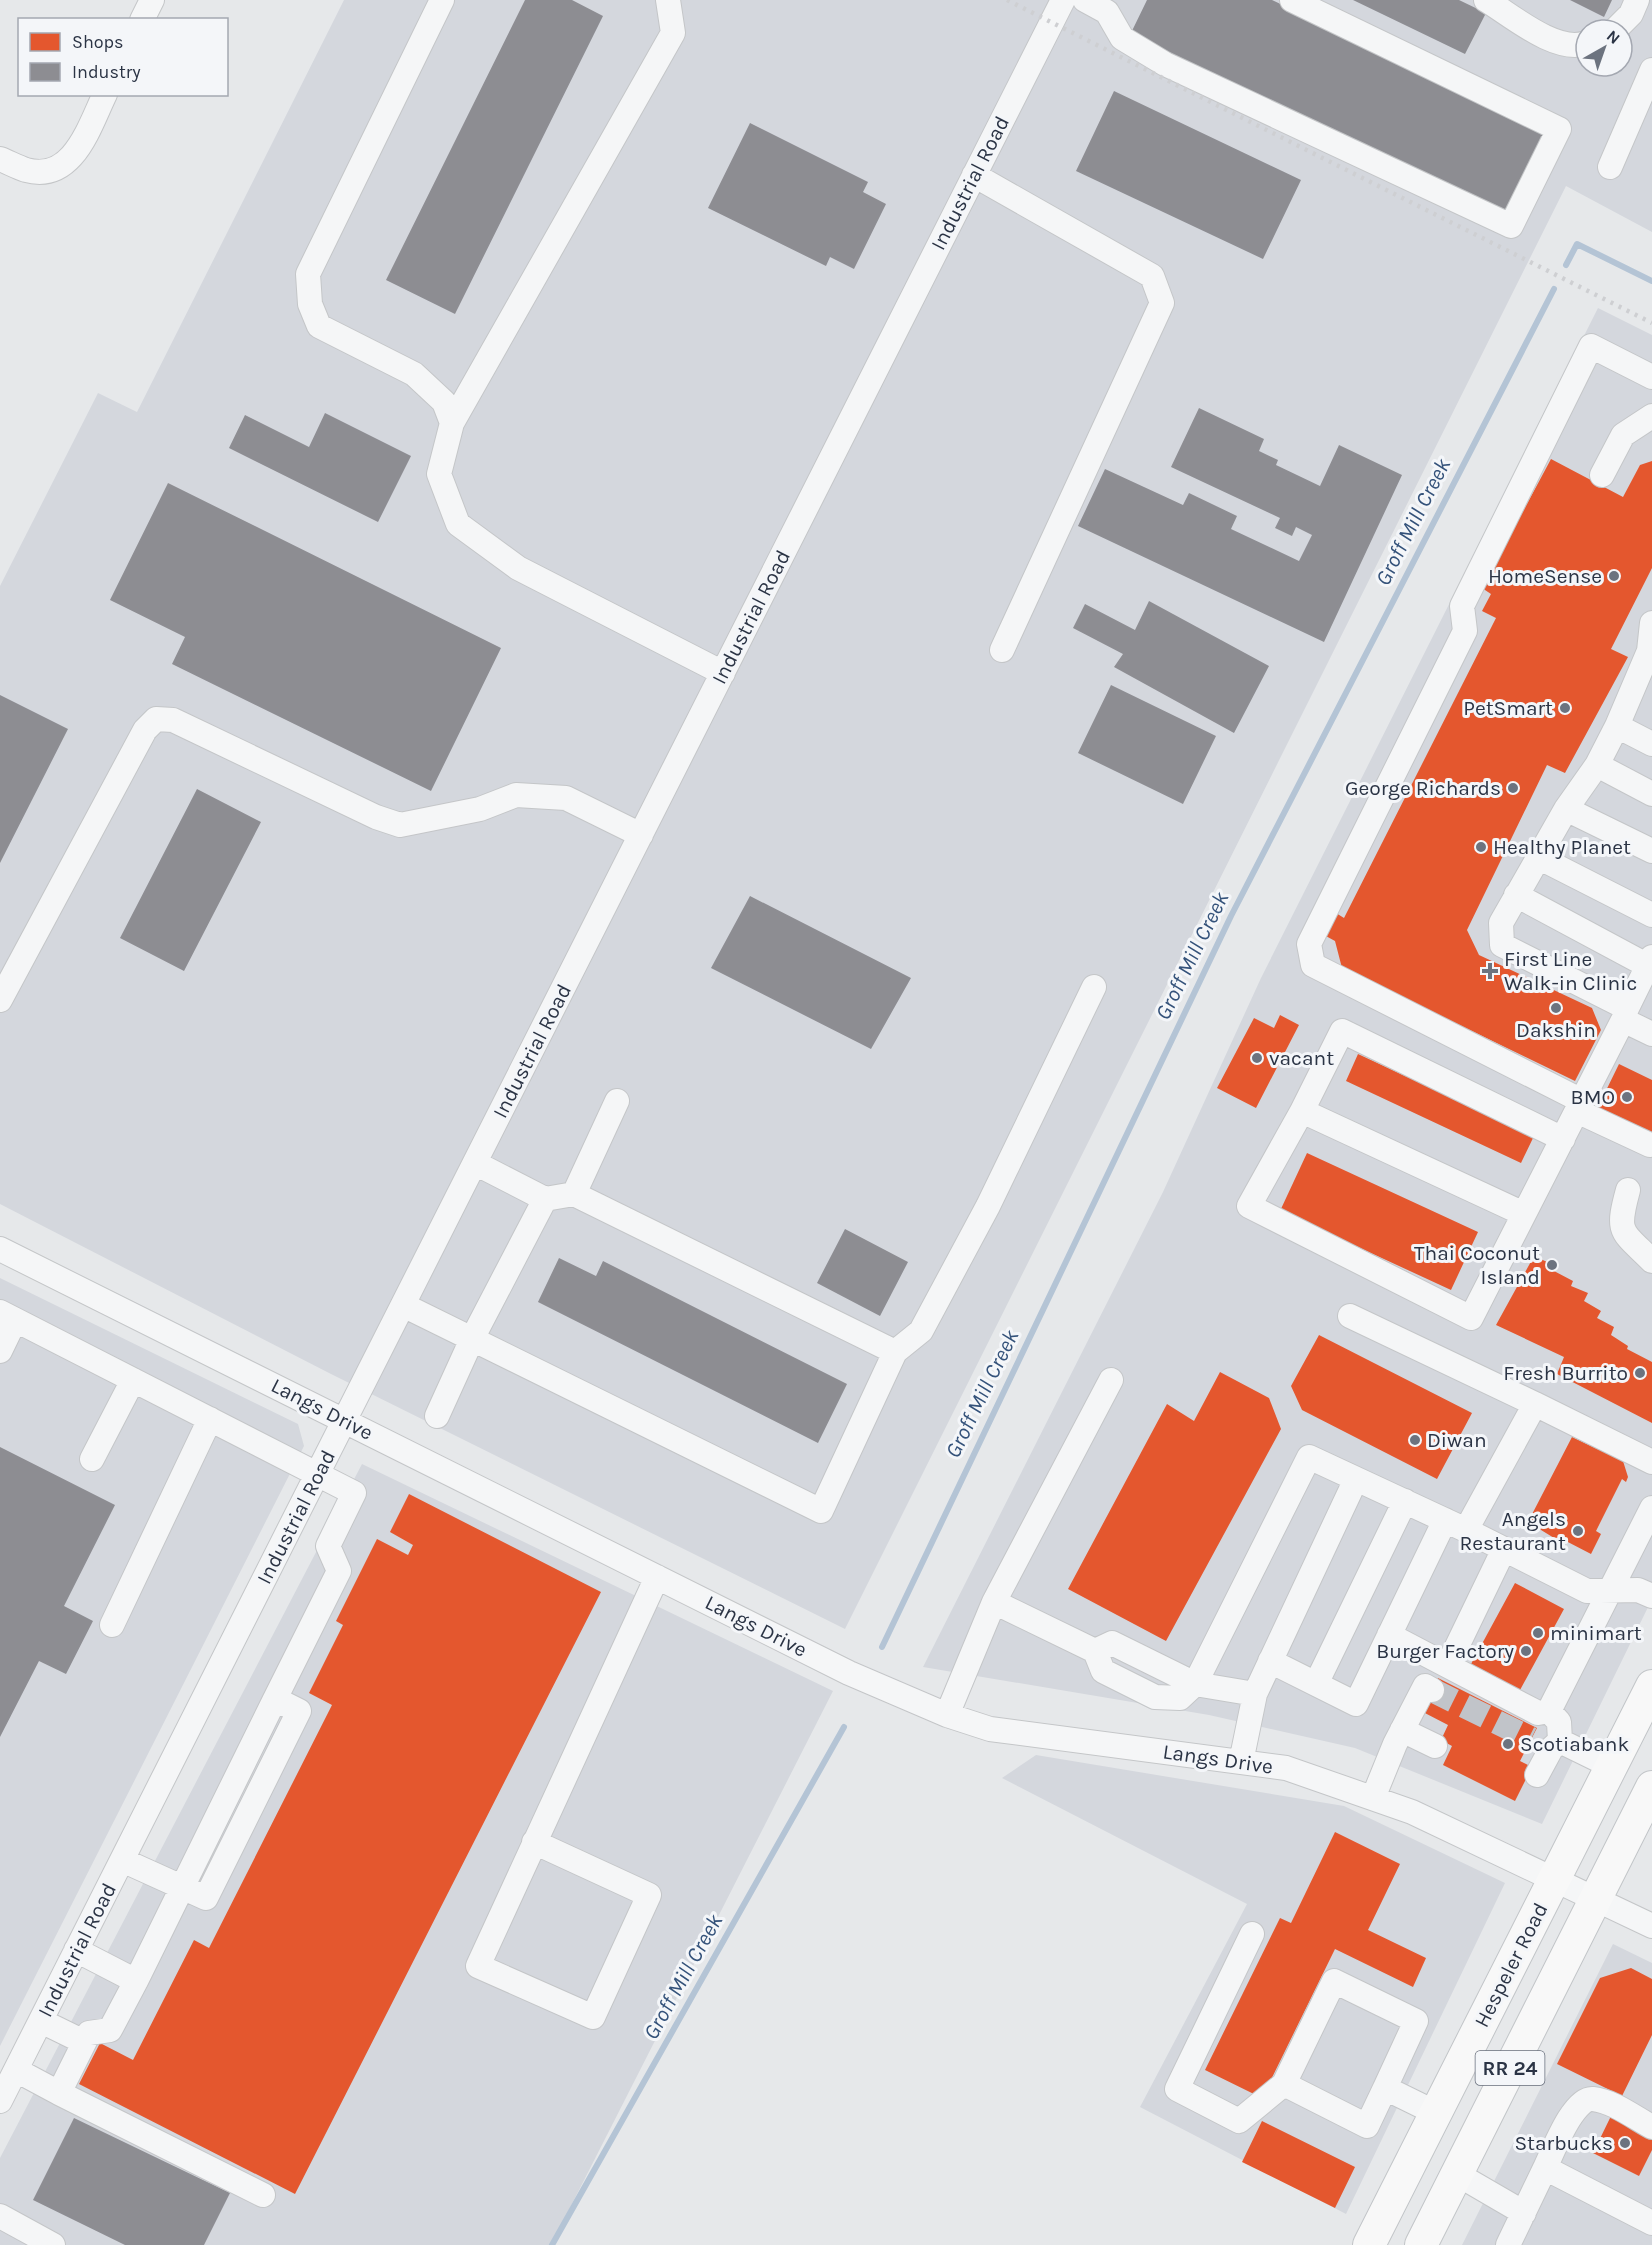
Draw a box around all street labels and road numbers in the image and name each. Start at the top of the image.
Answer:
street label: Industrial Road [926,112,1014,254]
street label: Industrial Road [707,546,795,688]
street label: Industrial Road [488,980,576,1122]
street label: Langs Drive [267,1373,377,1445]
street label: Industrial Road [252,1446,340,1588]
street label: Langs Drive [701,1590,811,1662]
street label: Langs Drive [1161,1739,1275,1779]
street label: Industrial Road [33,1879,121,2021]
street label: Hespeler Road [1469,1899,1553,2031]
road number: RR 24 [1476,2051,1544,2085]

